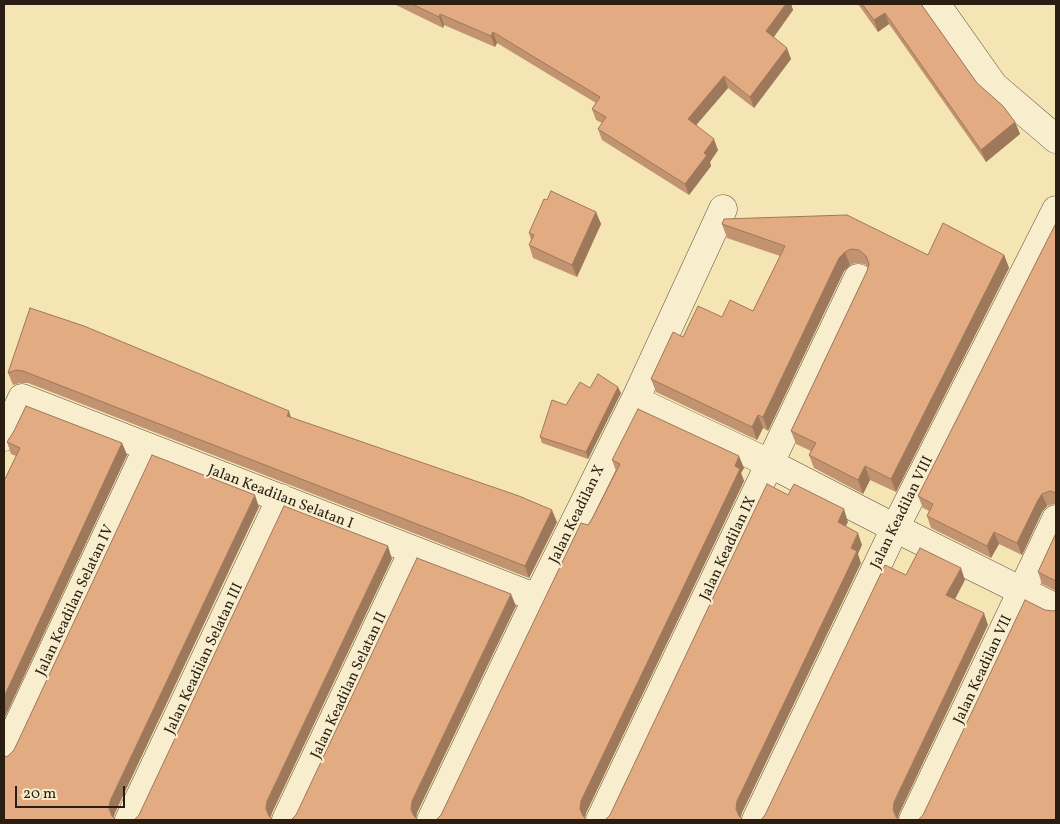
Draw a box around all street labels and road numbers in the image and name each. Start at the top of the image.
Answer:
street label: Jalan Keadilan VIII [868,454,938,572]
street label: Jalan Keadilan Selatan I [205,462,355,534]
street label: Jalan Keadilan X [546,463,610,567]
street label: Jalan Keadilan IX [697,494,761,604]
street label: Jalan Keadilan Selatan IV [33,523,119,679]
street label: Jalan Keadilan Selatan III [162,580,248,738]
street label: Jalan Keadilan Selatan II [308,610,392,762]
street label: Jalan Keadilan VII [951,613,1017,727]

